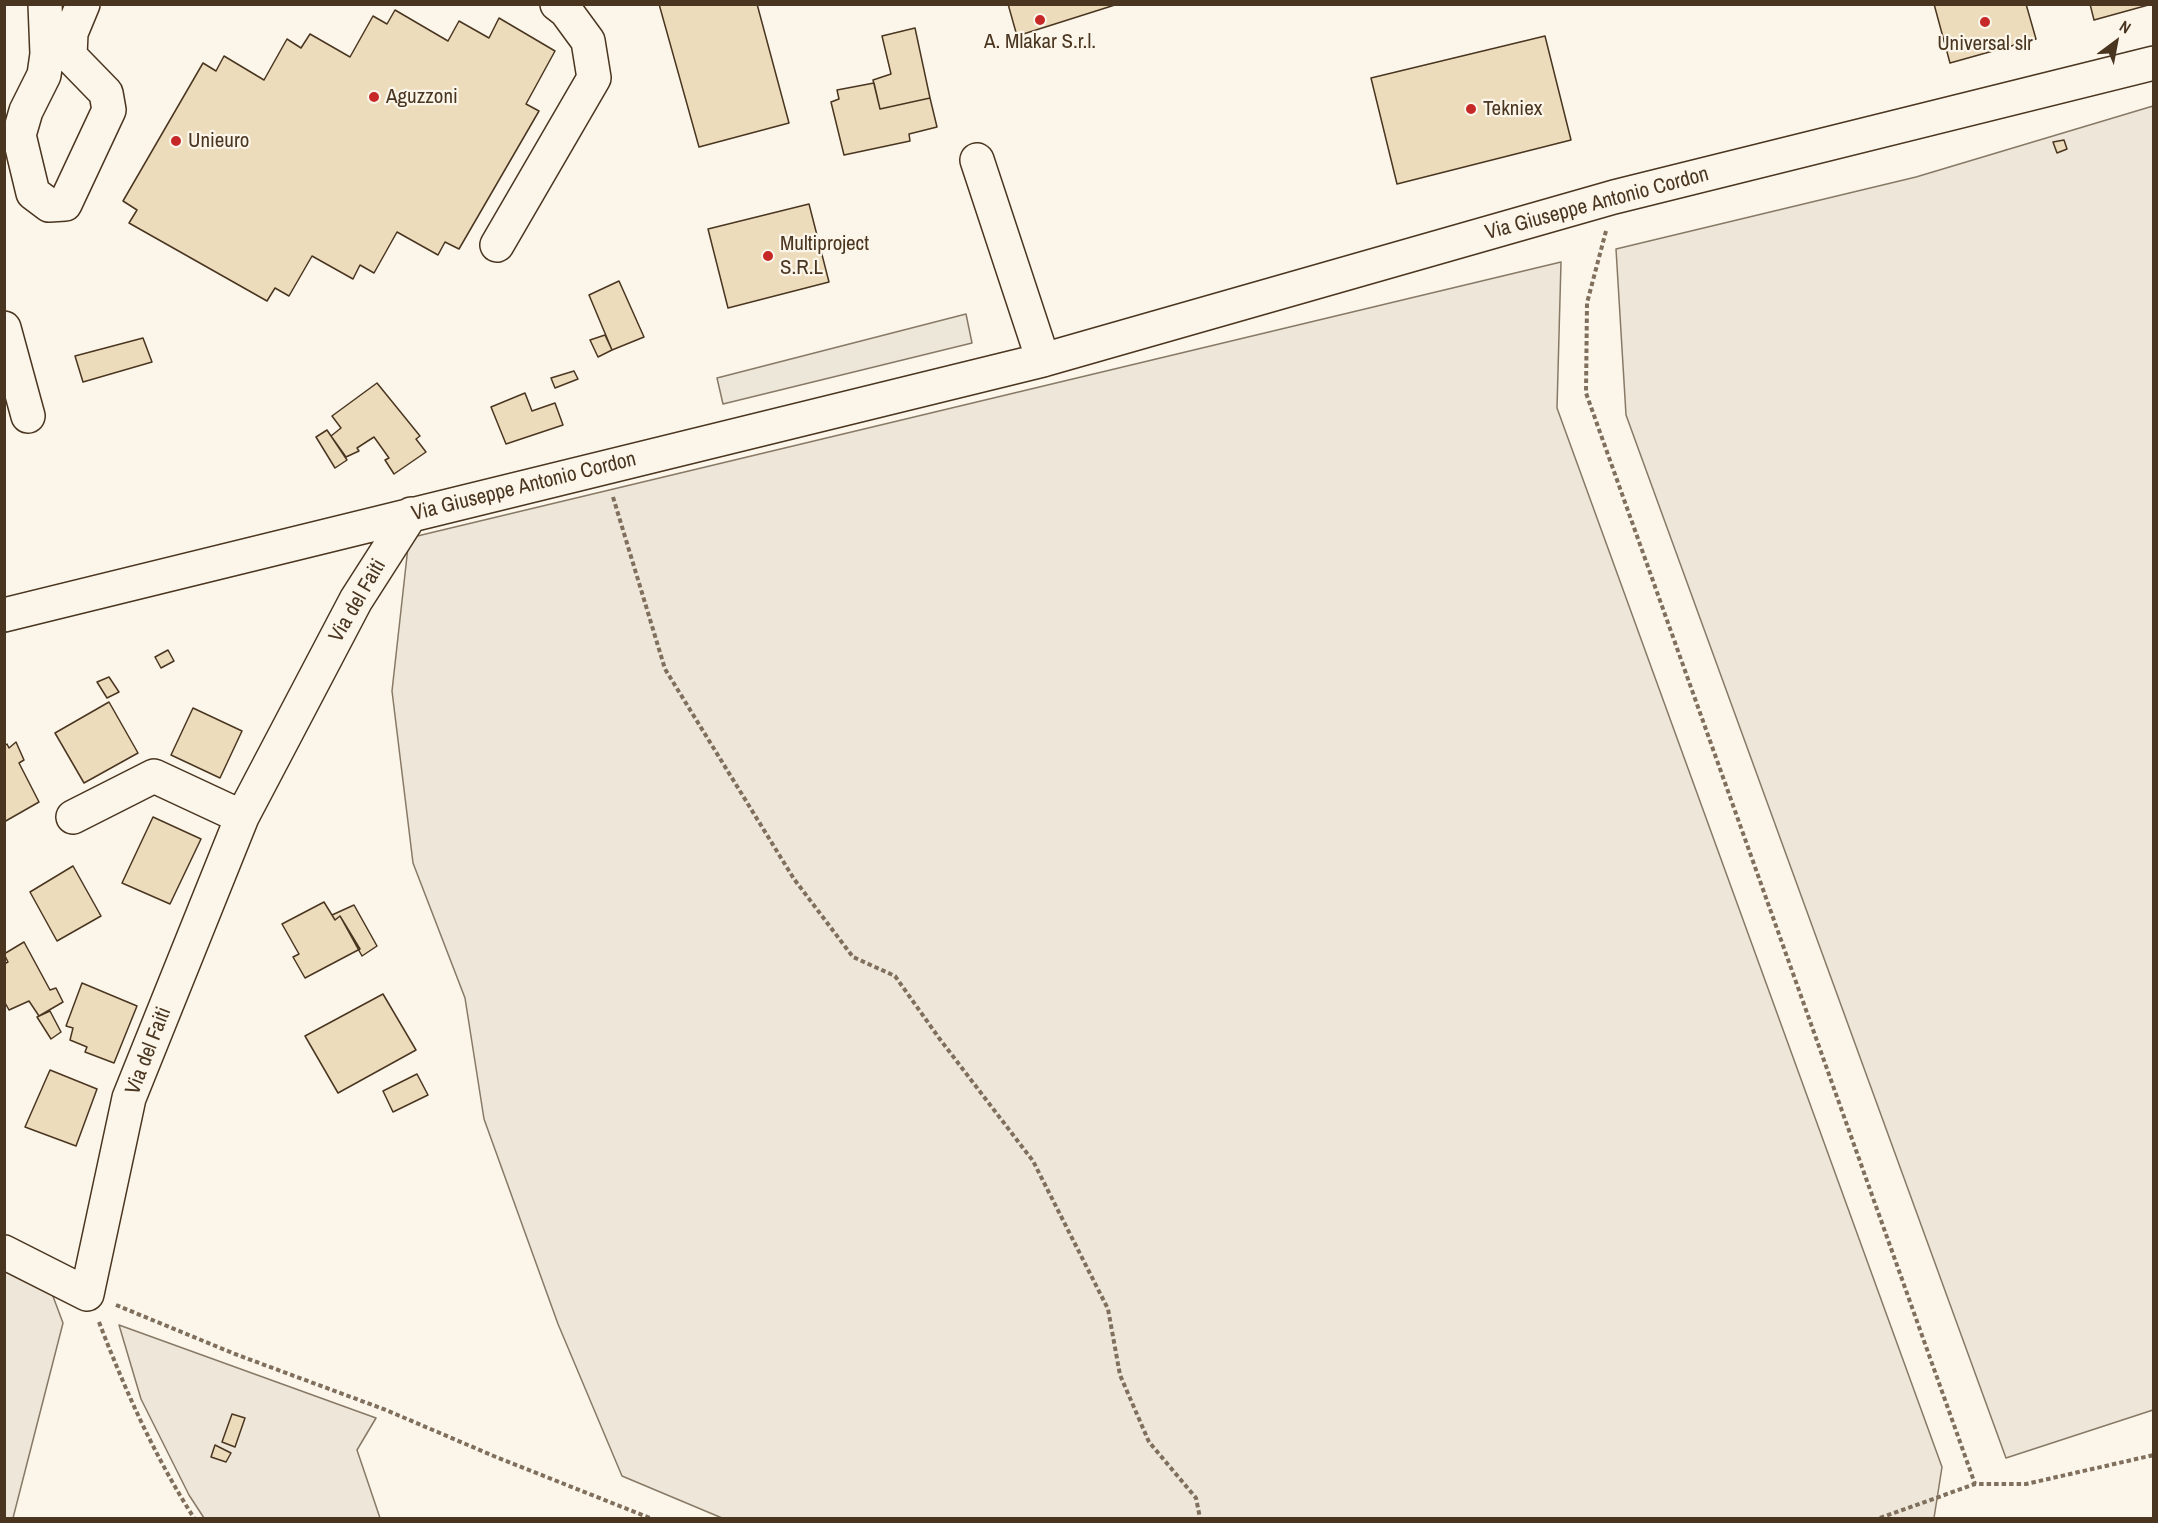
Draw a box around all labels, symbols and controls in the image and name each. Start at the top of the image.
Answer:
north arrow [2086,12,2146,72]
marker: A. Mlakar S.r.l. [1033,13,1047,27]
marker: Universal slr [1978,15,1992,29]
text: N [2116,15,2135,39]
place label: A. Mlakar S.r.l. [984,29,1096,55]
place label: Universal slr [1937,31,2033,57]
place label: Aguzzoni [386,84,458,110]
marker: Aguzzoni [367,90,381,104]
place label: Tekniex [1483,96,1542,122]
marker: Tekniex [1464,102,1478,116]
place label: Unieuro [188,128,249,154]
marker: Unieuro [169,134,183,148]
street label: Via Giuseppe Antonio Cordon [1482,162,1712,246]
place label: Multiproject S.R.L [780,231,869,281]
marker: Multiproject S.R.L [761,249,775,263]
street label: Via Giuseppe Antonio Cordon [409,447,639,527]
street label: Via del Faiti [324,555,392,647]
street label: Via del Faiti [121,1004,177,1098]

